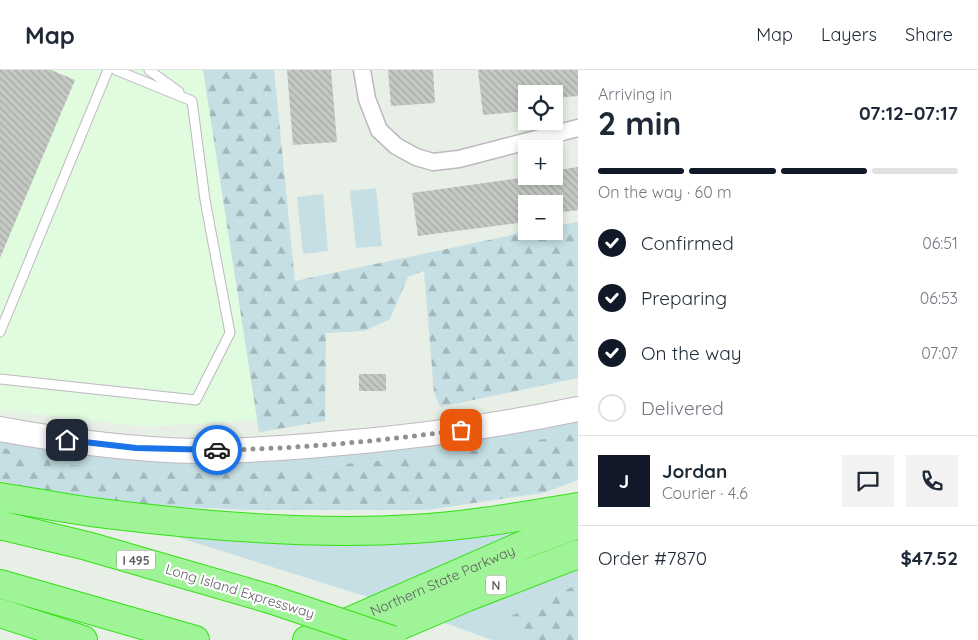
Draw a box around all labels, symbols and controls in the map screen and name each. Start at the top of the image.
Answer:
text: Map [25,20,75,50]
text: Map [756,23,793,46]
text: Layers [821,23,877,46]
text: Share [905,23,953,46]
text: Arriving in [598,84,672,104]
map controls [518,85,563,240]
button: locate [518,85,563,130]
text: 07:12–07:17 [859,101,958,125]
text: 2 min [598,103,681,143]
button: + [518,140,563,185]
text: On the way · 60 m [598,182,732,202]
button: − [518,195,563,240]
icon: check [598,229,626,257]
text: Confirmed [641,231,734,255]
text: 06:51 [922,233,958,253]
icon: check [598,284,626,312]
text: Preparing [641,286,727,310]
text: 06:53 [920,288,958,308]
icon: check [598,339,626,367]
text: On the way [641,341,742,365]
text: 07:07 [921,343,958,363]
text: Delivered [641,396,724,420]
pin [440,409,482,451]
icon: bag [447,416,475,444]
pin [46,419,88,461]
courier [192,425,242,475]
icon: home [53,426,81,454]
icon: car [203,436,231,464]
button: chat [842,455,894,507]
button: phone [906,455,958,507]
text: Jordan [662,459,727,483]
text: J [619,469,629,493]
text: Courier · 4.6 [662,483,748,503]
street label: Northern State Parkway [367,542,517,620]
text: Order #7870 [598,546,707,570]
text: $47.52 [900,546,958,570]
road number: I 495 [117,550,155,570]
street label: Long Island Expressway [163,560,317,622]
road number: N [486,576,506,594]

